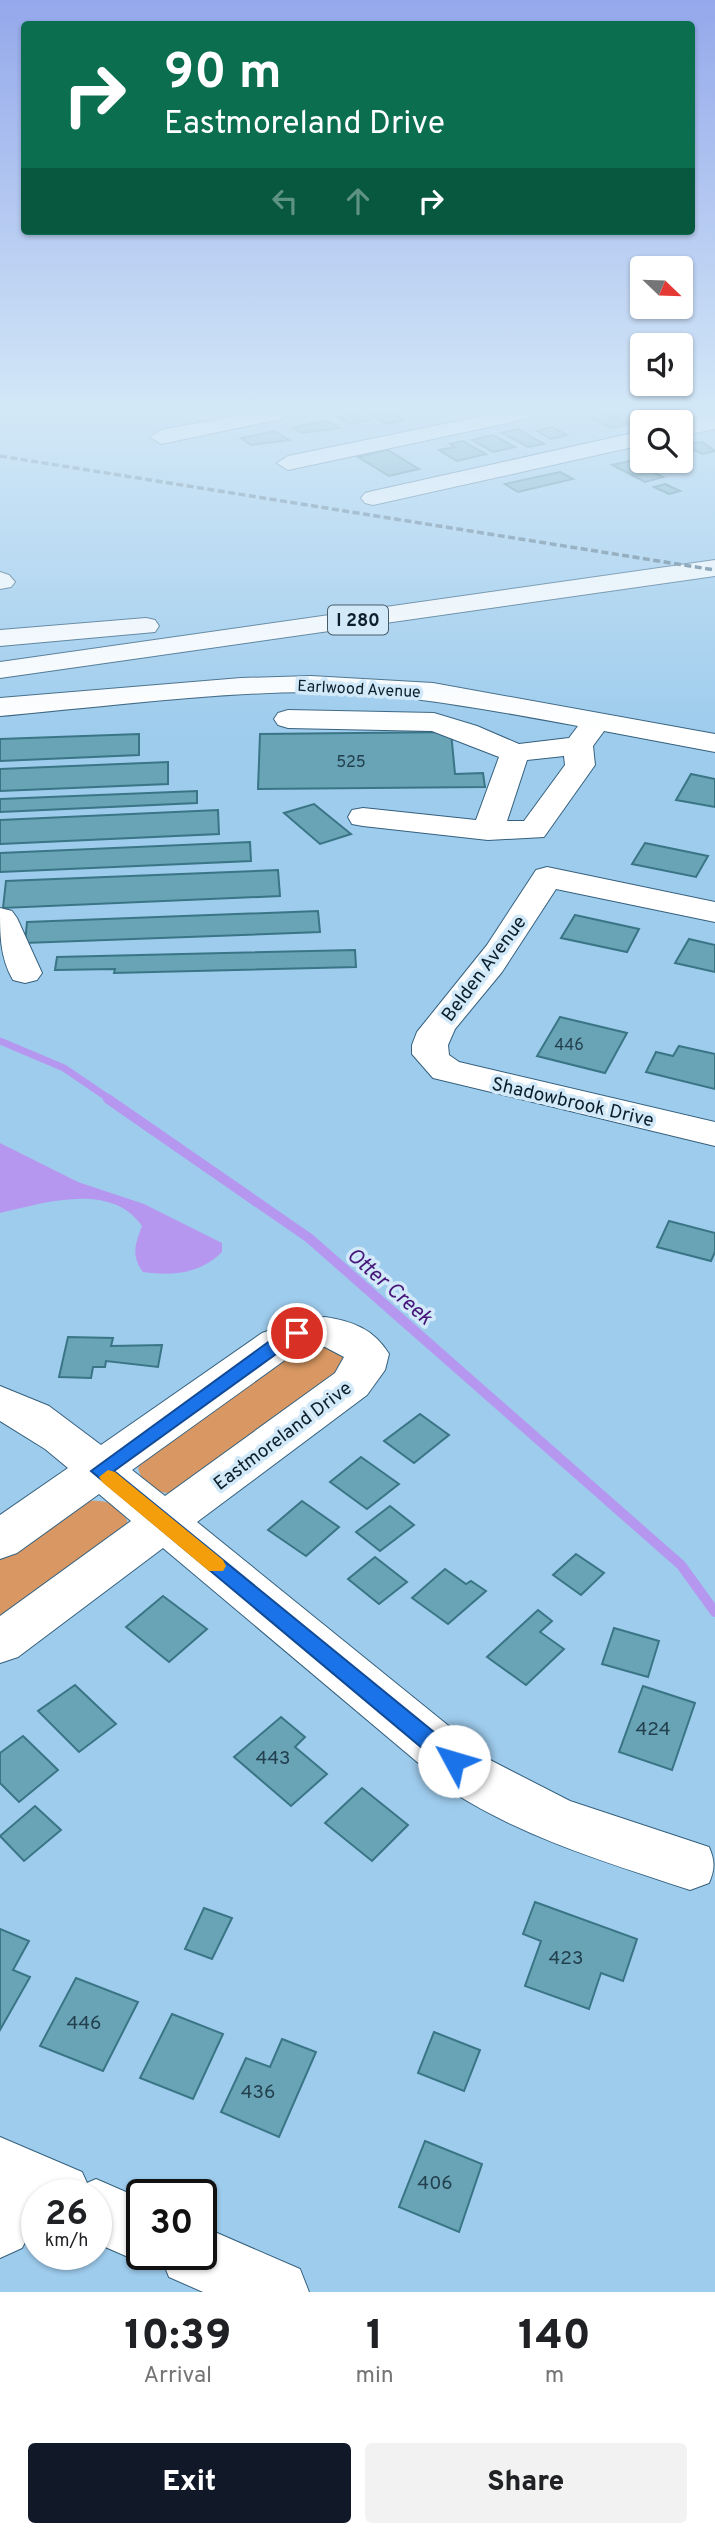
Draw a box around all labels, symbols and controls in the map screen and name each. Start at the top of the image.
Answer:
text: 90 m [164,44,282,106]
icon: right [49,49,140,140]
text: Eastmoreland Drive [164,105,445,145]
icon: left [266,182,304,220]
icon: ahead [339,182,377,220]
icon: right [412,182,450,220]
north arrow [630,256,693,318]
map controls [630,256,693,473]
button: sound [630,333,693,396]
button: search [630,410,693,473]
road number: I 280 [328,606,388,634]
street label: Earlwood Avenue [297,677,421,703]
house number: 525 [336,753,366,773]
street label: Belden Avenue [437,911,532,1027]
house number: 446 [554,1036,584,1056]
street label: Shadowbrook Drive [489,1073,656,1133]
water label: Otter Creek [341,1242,438,1332]
pin [267,1303,327,1363]
icon: arrive [278,1314,316,1352]
street label: Eastmoreland Drive [209,1377,357,1496]
house number: 424 [635,1718,671,1742]
position arrow [417,1724,491,1798]
house number: 443 [255,1747,291,1771]
house number: 423 [549,1947,583,1971]
house number: 446 [67,2012,101,2036]
house number: 436 [241,2081,275,2105]
house number: 406 [417,2172,453,2196]
speed limit sign: 30 [126,2179,217,2270]
text: 26 [45,2193,88,2237]
text: km/h [45,2230,88,2253]
text: 10:39 [124,2311,231,2364]
text: 1 [366,2311,383,2364]
text: 140 [518,2311,591,2364]
text: Arrival [143,2362,212,2391]
text: min [355,2362,394,2391]
text: m [545,2362,564,2391]
button: Exit [28,2443,351,2523]
button: Share [365,2443,687,2523]

